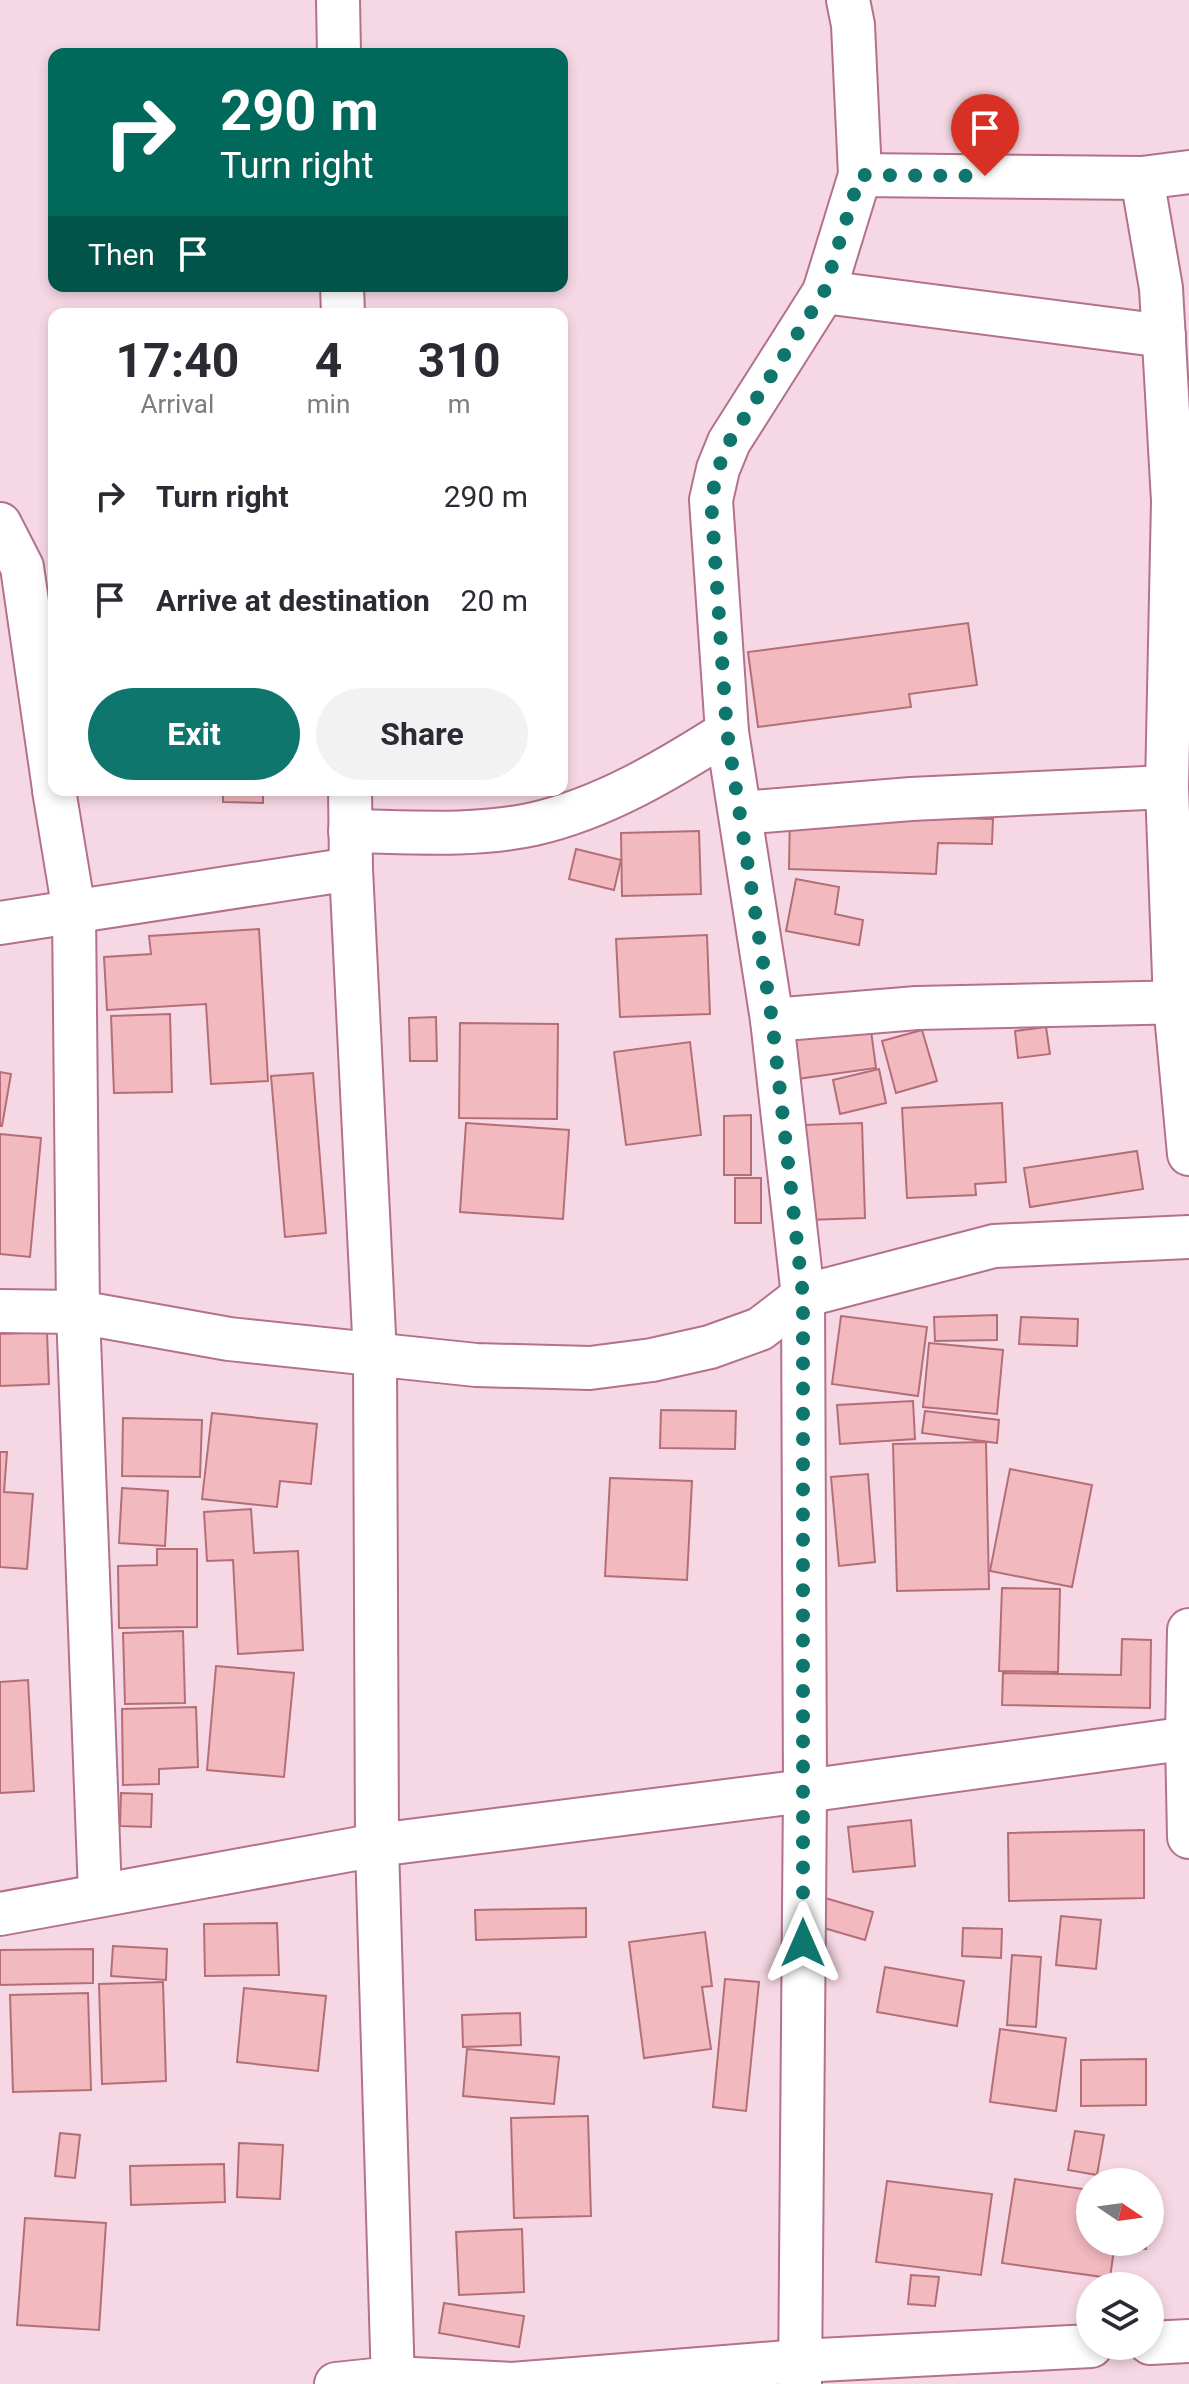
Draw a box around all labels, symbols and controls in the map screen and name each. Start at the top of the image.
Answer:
text: 290 m [220,78,379,144]
icon: right [88,80,192,184]
pin [951,94,1019,176]
icon: arrive [963,106,1007,150]
text: Turn right [220,145,373,187]
icon: arrive [171,232,215,276]
text: Then [88,237,155,272]
text: 17:40 [116,332,239,389]
text: 4 [315,332,342,389]
text: 310 [418,332,500,389]
text: Arrival [141,389,214,419]
text: min [307,389,350,419]
text: m [448,389,471,419]
icon: right [88,474,132,518]
text: Turn right [156,479,289,514]
text: 290 m [444,479,528,514]
icon: arrive [88,578,132,622]
text: Arrive at destination [156,583,430,618]
text: 20 m [461,583,528,618]
button: Exit [88,688,300,780]
button: Share [316,688,528,780]
position arrow [761,1901,845,1985]
north arrow [1076,2168,1164,2256]
map controls [1076,2168,1164,2360]
button: layers [1076,2272,1164,2360]

